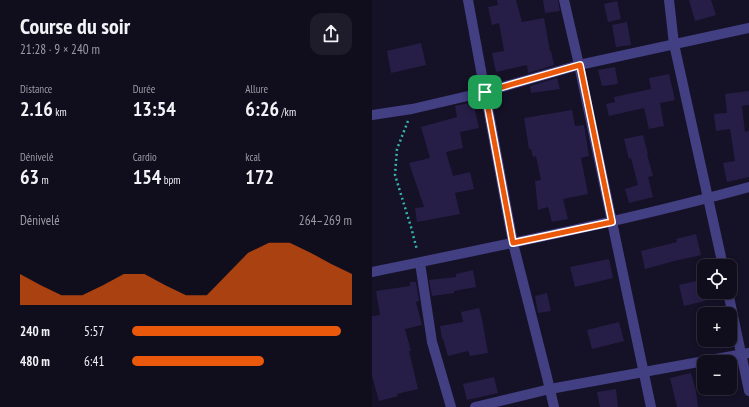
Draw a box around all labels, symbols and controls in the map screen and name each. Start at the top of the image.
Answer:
text: Course du soir [20,12,130,40]
button: share [310,13,352,55]
text: 21:28 · 9 × 240 m [20,41,100,58]
pin [468,75,502,109]
icon: arrive [474,81,496,103]
text: Distance [20,82,52,96]
text: Durée [133,82,155,96]
text: Allure [245,82,268,96]
text: 2.16 [20,96,53,122]
text: 13:54 [133,96,176,122]
text: 6:26 [245,96,279,122]
text: km [53,105,67,119]
text: /km [279,105,296,119]
text: Dénivelé [20,150,53,164]
text: Cardio [133,150,157,164]
text: kcal [245,150,260,164]
text: 63 [20,164,39,190]
text: 154 [133,164,161,190]
text: 172 [245,164,274,190]
text: m [39,173,49,187]
text: bpm [161,173,180,187]
text: Dénivelé [20,212,60,229]
text: 264–269 m [299,212,352,229]
map controls [697,259,737,395]
button: locate [697,259,737,299]
button: + [697,307,737,347]
text: 240 m [20,323,50,340]
text: 5:57 [84,323,104,340]
text: 480 m [20,353,50,370]
text: 6:41 [84,353,104,370]
button: − [697,355,737,395]

